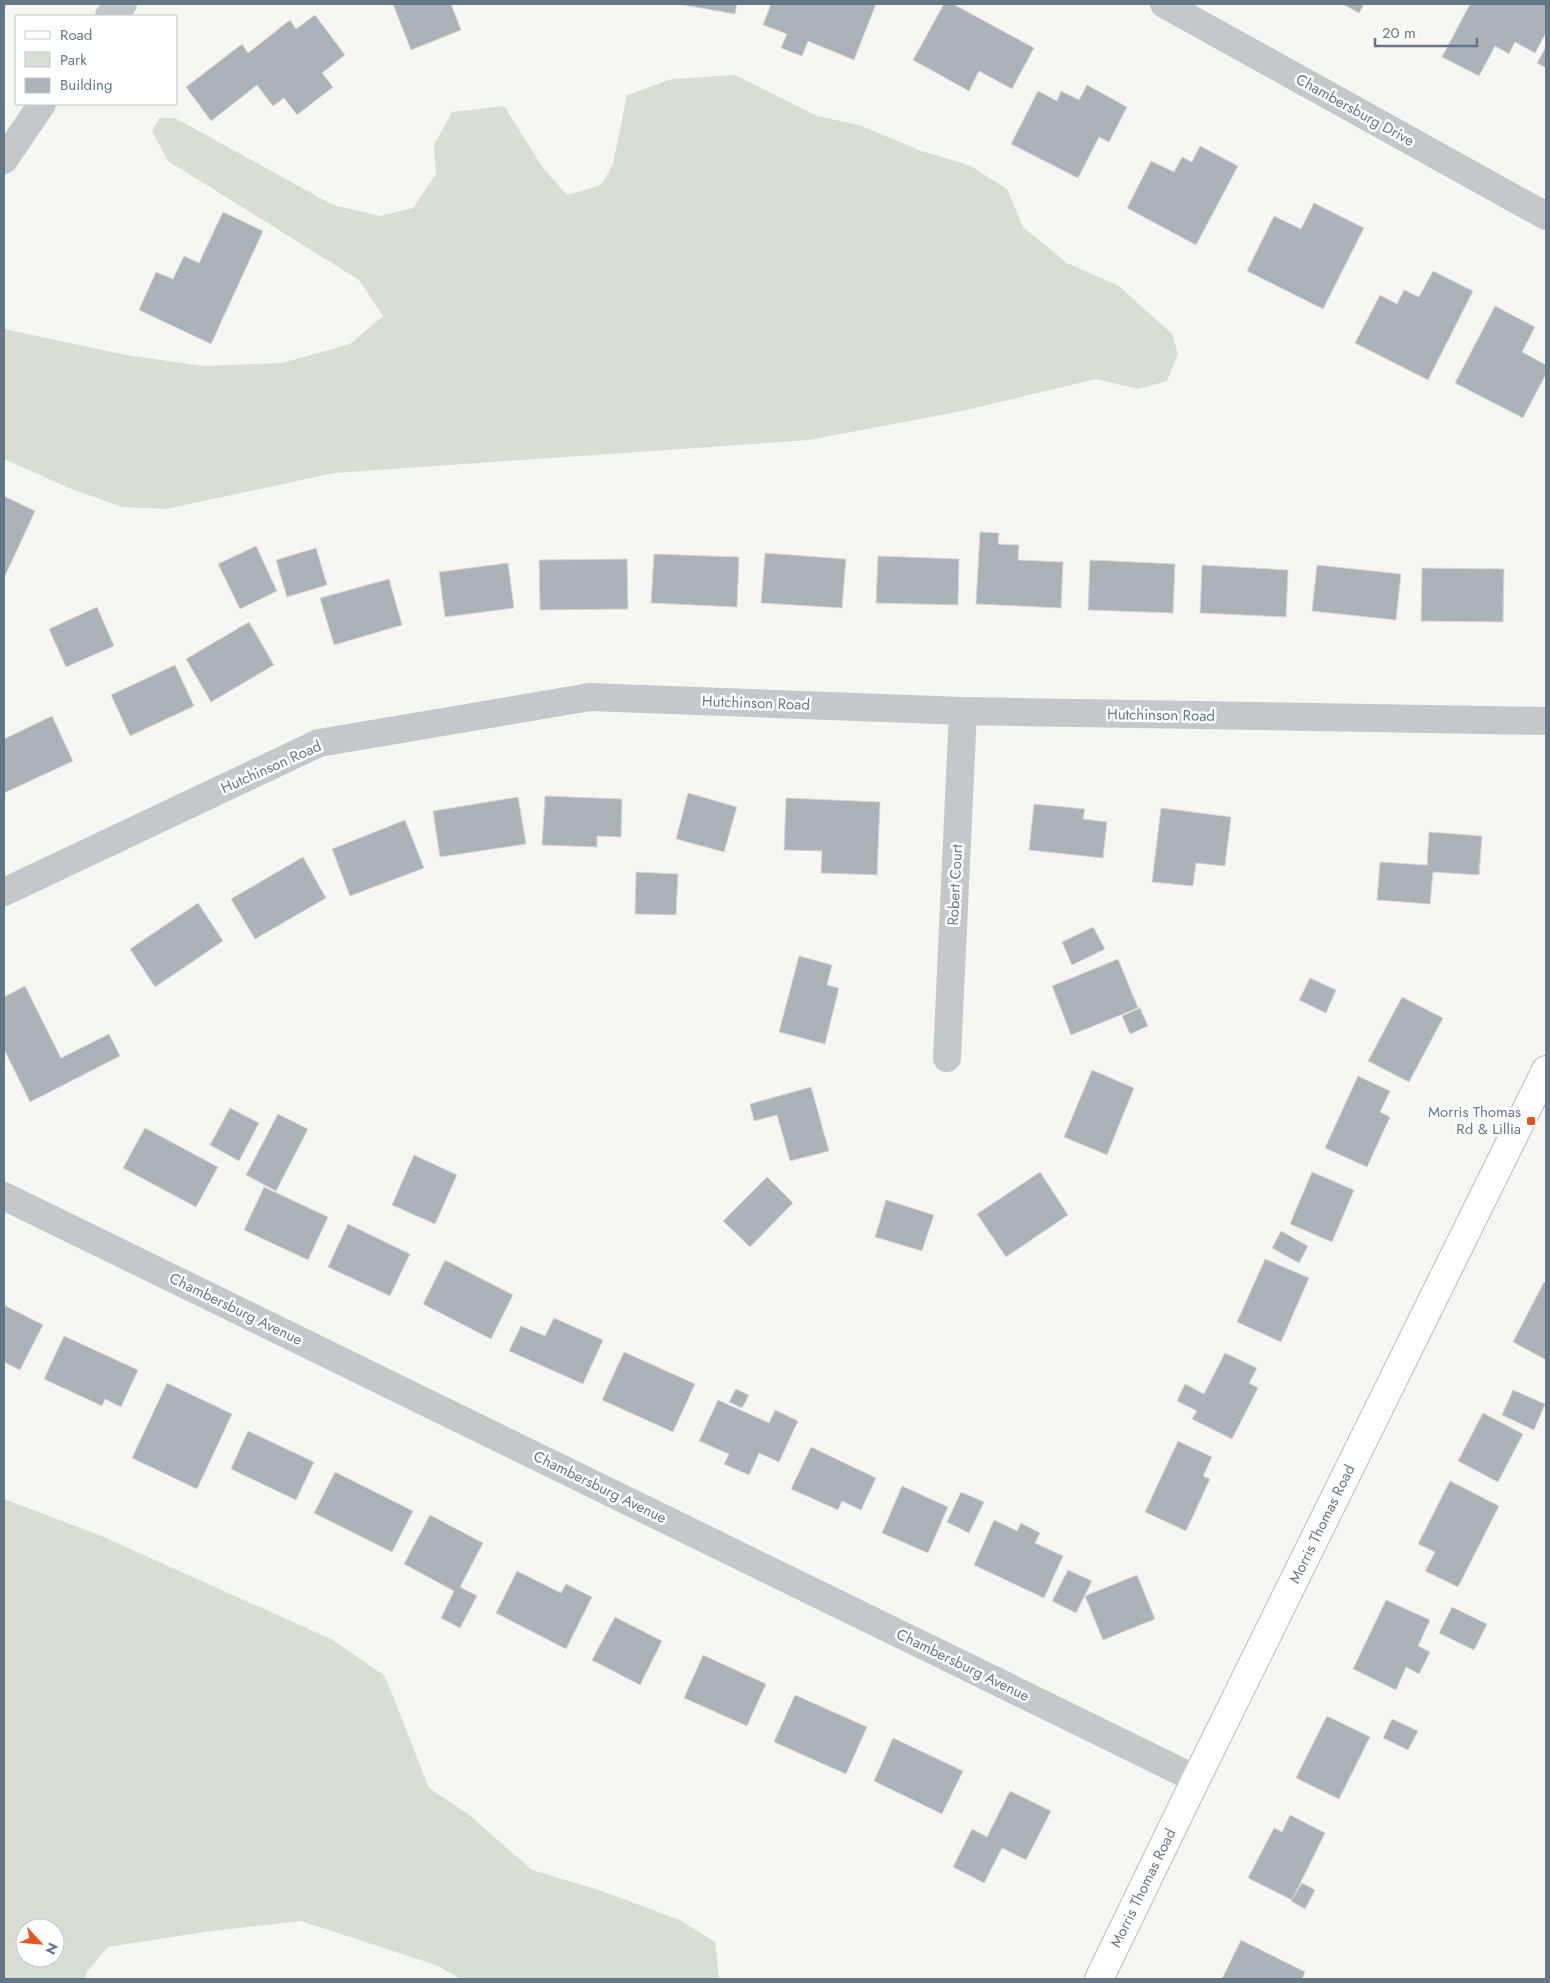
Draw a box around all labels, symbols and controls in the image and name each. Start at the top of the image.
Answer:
legend [15,15,178,105]
scale bar [1375,15,1478,47]
text: 20 m [1382,22,1416,44]
text: Road [60,24,92,46]
text: Park [60,49,87,71]
street label: Chambersburg Drive [1292,68,1418,152]
text: Building [60,74,112,96]
street label: Hutchinson Road [702,690,810,716]
street label: Hutchinson Road [1107,703,1215,727]
street label: Hutchinson Road [217,735,325,799]
street label: Robert Court [942,843,968,926]
place label: Morris Thomas Rd & Lillia [1428,1101,1521,1140]
marker: Morris Thomas Rd & Lillia [1525,1115,1537,1127]
street label: Chambersburg Avenue [166,1267,307,1351]
street label: Chambersburg Avenue [530,1445,671,1529]
street label: Morris Thomas Road [1284,1461,1360,1587]
street label: Chambersburg Avenue [893,1623,1034,1707]
street label: Morris Thomas Road [1105,1825,1181,1951]
north arrow [15,1918,65,1968]
text: N [40,1939,63,1958]

